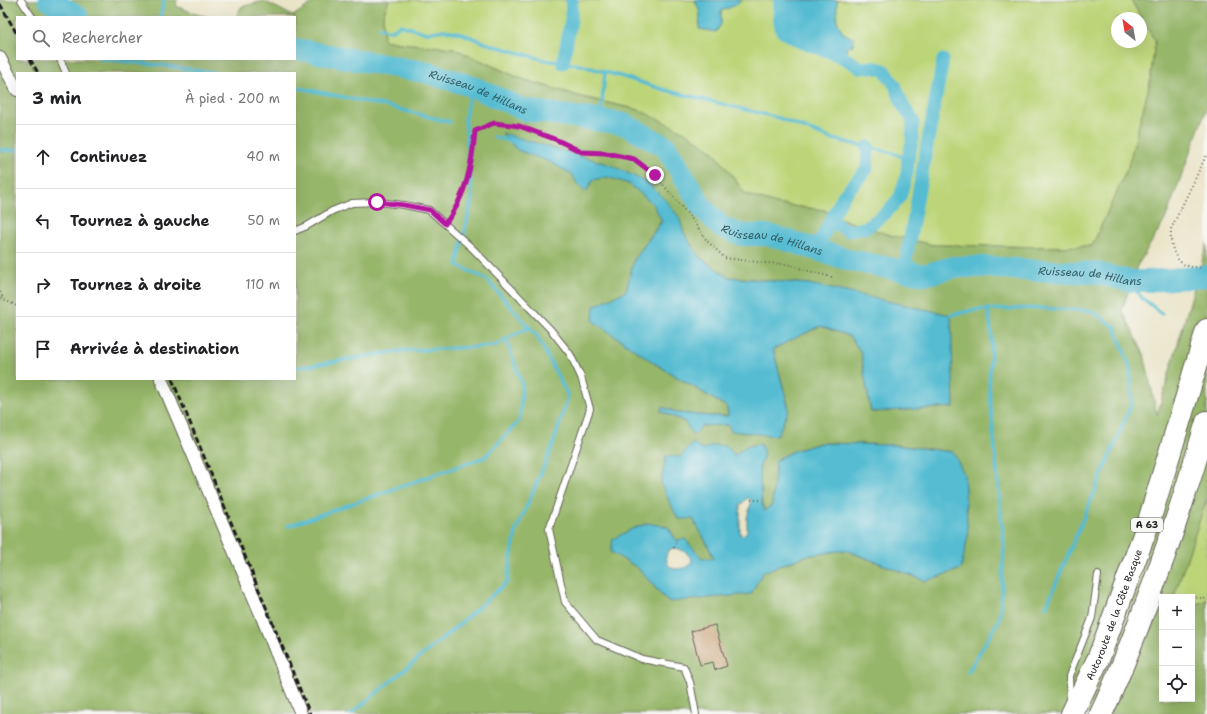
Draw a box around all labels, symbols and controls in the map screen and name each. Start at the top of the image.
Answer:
north arrow [1111,12,1147,48]
search box [16,16,296,60]
icon: search [30,27,52,49]
text: Rechercher [62,28,143,48]
water label: Ruisseau de Hillans [427,66,530,118]
text: 3 min [32,87,82,109]
text: À pied · 200 m [185,90,280,107]
icon: ahead [32,146,54,168]
text: Continuez [70,147,147,167]
text: 40 m [246,148,280,165]
route end [646,166,664,184]
route start [368,193,386,211]
icon: left [32,210,54,232]
text: Tournez à gauche [70,211,210,231]
text: 50 m [247,212,280,229]
water label: Ruisseau de Hillans [719,221,825,259]
water label: Ruisseau de Hillans [1038,263,1142,289]
icon: right [32,274,54,296]
text: Tournez à droite [70,275,202,295]
text: 110 m [245,276,280,293]
icon: arrive [32,338,54,360]
text: Arrivée à destination [70,339,239,359]
road number: A 63 [1131,518,1163,532]
street label: Autoroute de la Côte Basque [1083,547,1145,682]
map controls [1159,594,1195,702]
button: + [1159,594,1195,630]
button: − [1159,630,1195,666]
button: locate [1159,666,1195,702]

